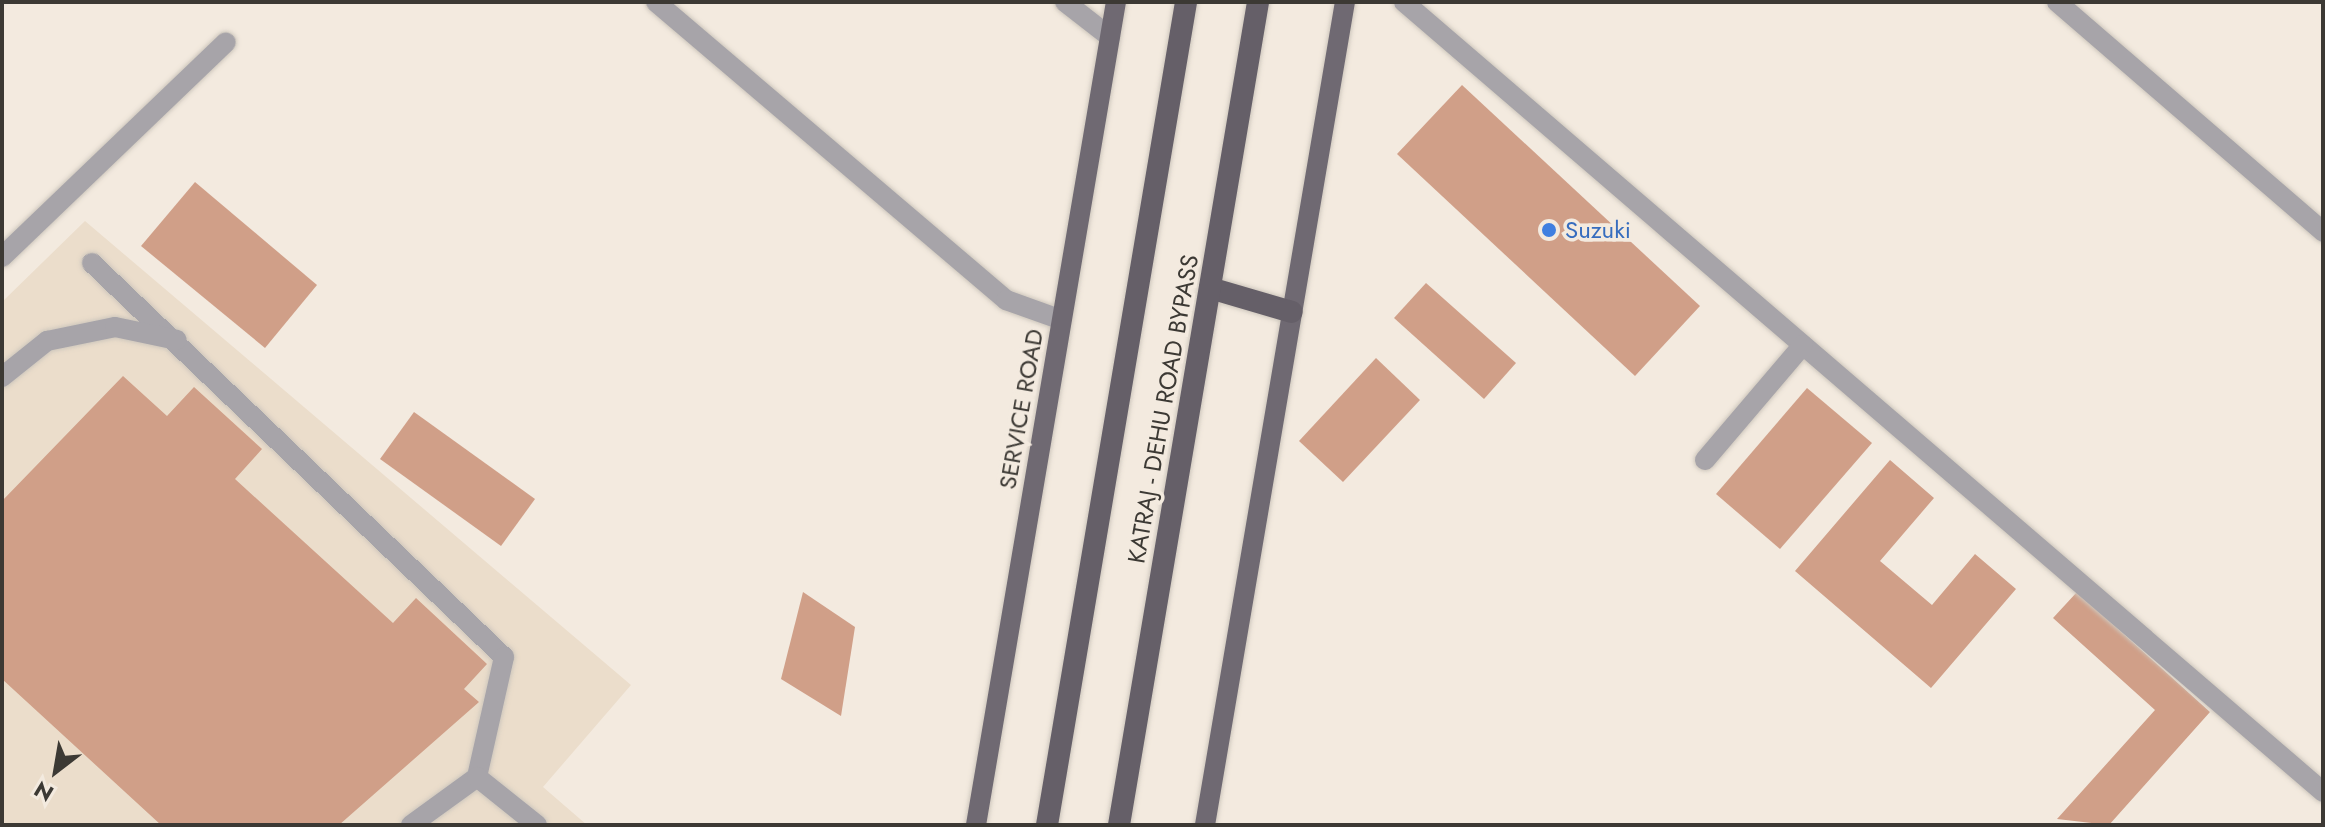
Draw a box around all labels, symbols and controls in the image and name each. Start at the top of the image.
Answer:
place label: Suzuki [1565,216,1631,244]
marker: Suzuki [1540,221,1558,239]
street label: KATRAJ - DEHU ROAD BYPASS [1122,252,1204,566]
street label: SERVICE ROAD [993,327,1049,491]
north arrow [16,731,96,811]
text: N [28,773,59,810]

